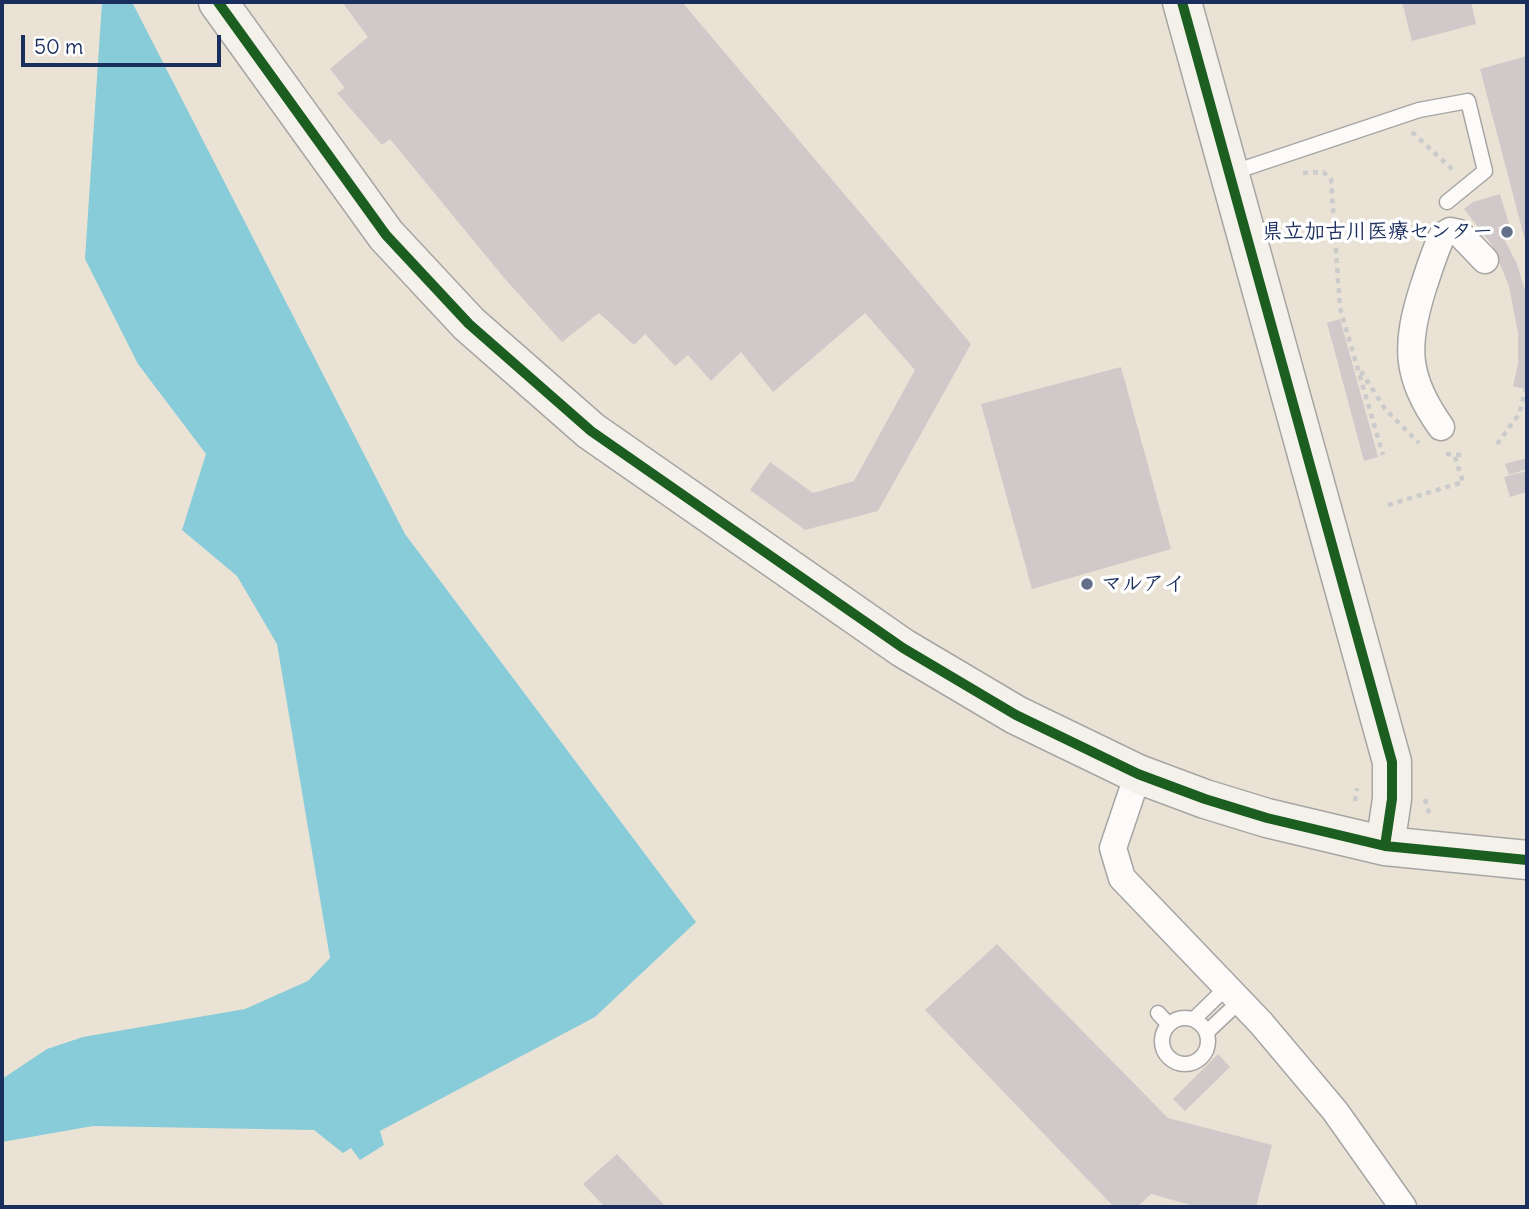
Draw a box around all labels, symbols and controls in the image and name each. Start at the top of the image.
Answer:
scale bar [24,21,224,65]
text: 50 m [34,33,83,60]
place label: 県立加古川医療センター [1262,219,1493,245]
marker: 県立加古川医療センター [1499,224,1515,240]
place label: マルアイ [1101,571,1185,597]
marker: マルアイ [1079,576,1095,592]

